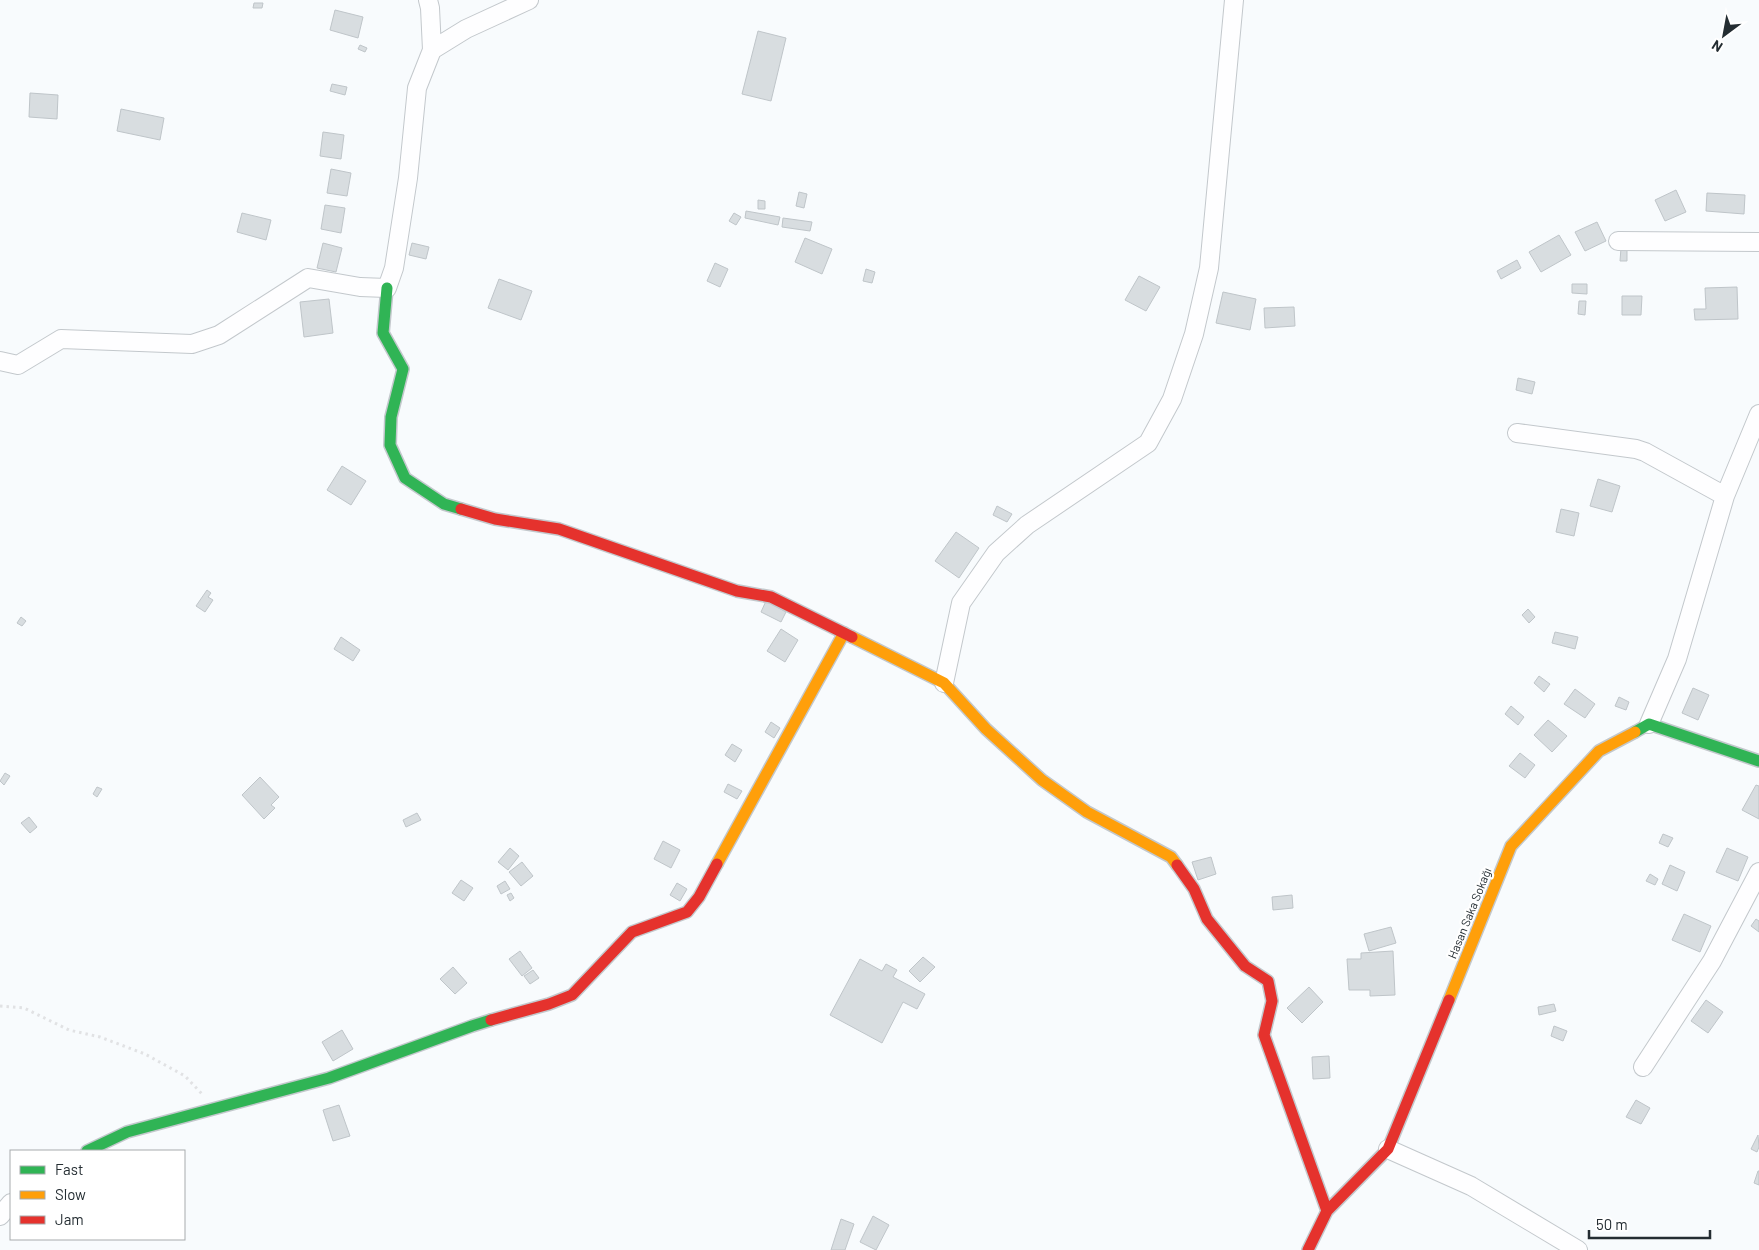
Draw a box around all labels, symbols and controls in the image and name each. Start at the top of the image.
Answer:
north arrow [1699,10,1749,60]
text: N [1708,37,1725,56]
street label: Hasan Saka Sokağı [1444,865,1494,961]
legend [10,1150,185,1240]
text: Fast [55,1160,83,1178]
text: Slow [55,1185,86,1203]
scale bar [1589,1208,1710,1240]
text: Jam [55,1210,84,1228]
text: 50 m [1596,1215,1628,1233]

